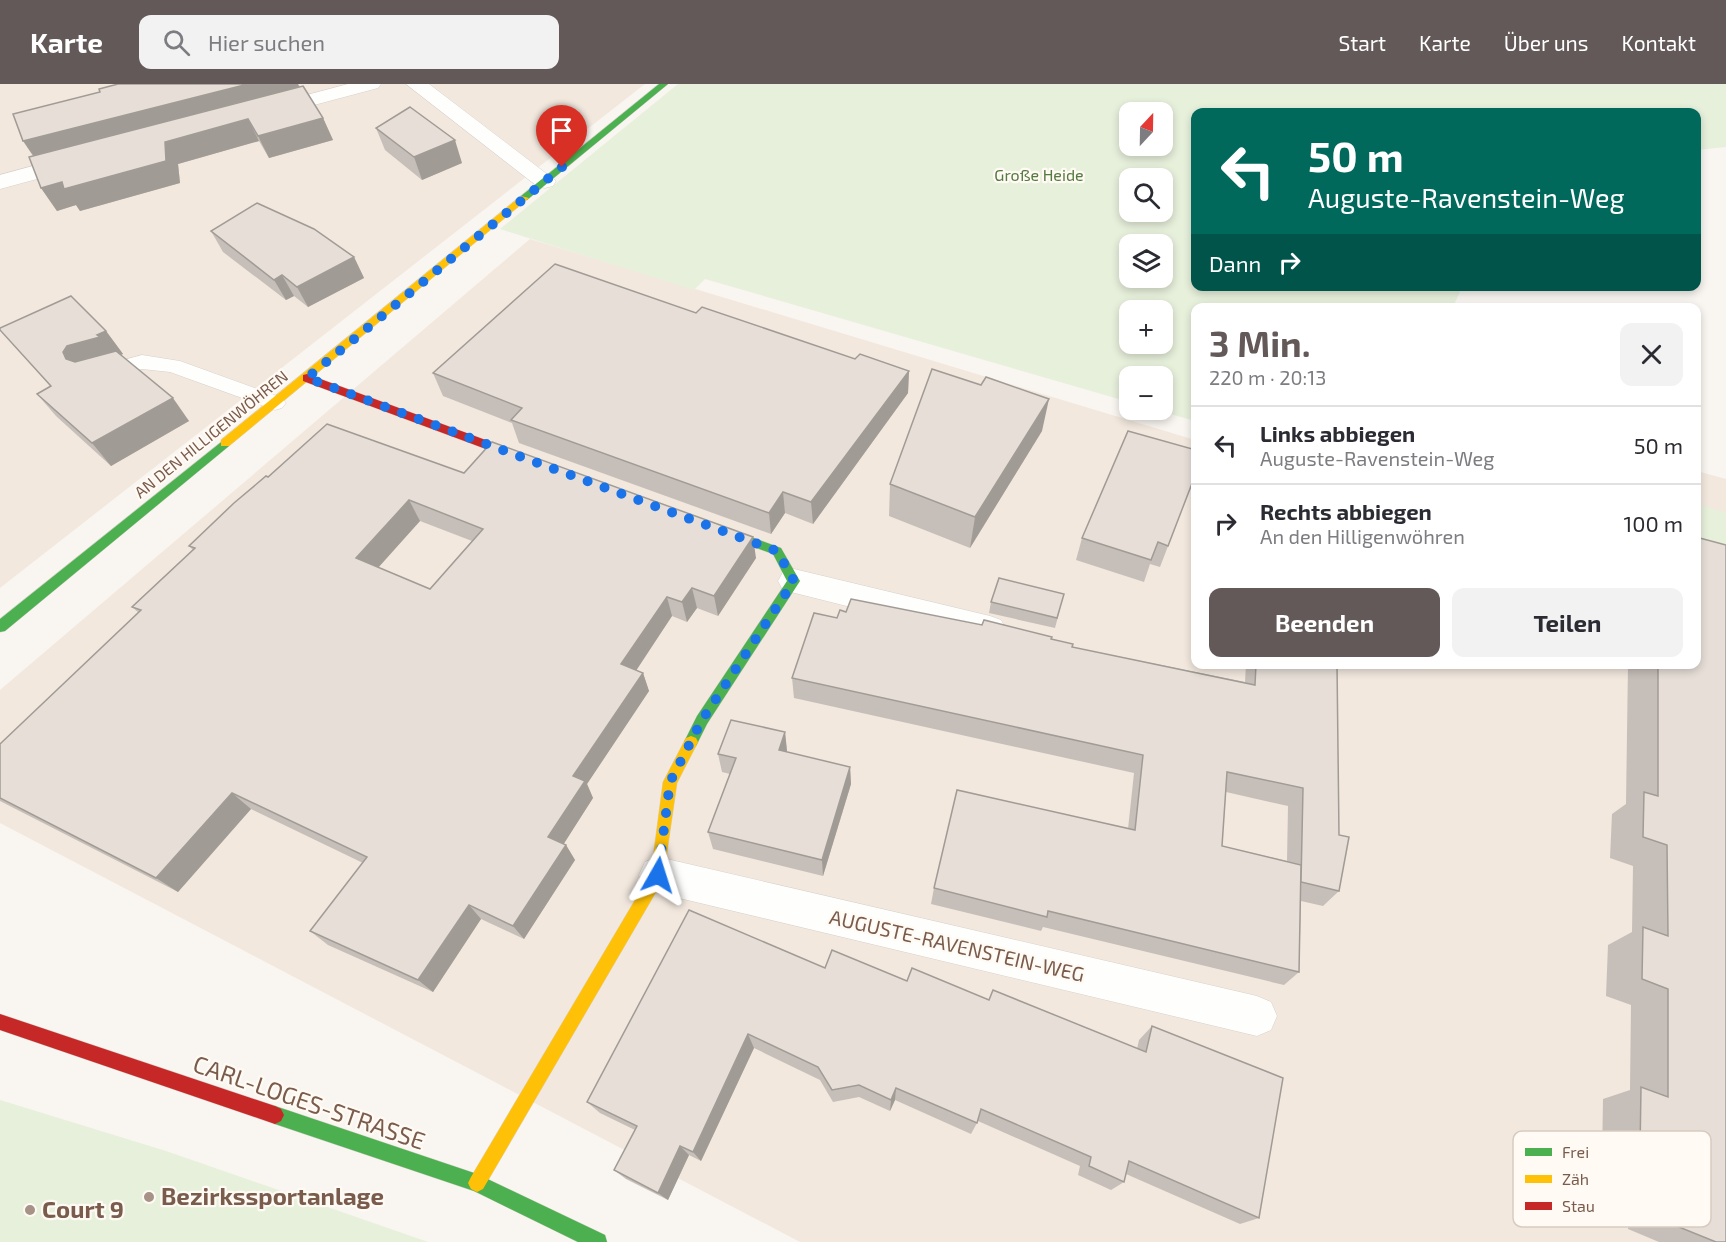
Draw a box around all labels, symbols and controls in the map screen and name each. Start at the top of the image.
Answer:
search box [139,15,559,69]
text: Karte [30,25,103,59]
icon: search [160,26,193,59]
text: Hier suchen [208,29,325,55]
text: Start [1339,30,1386,55]
text: Karte [1419,30,1471,55]
text: Über uns [1504,30,1589,55]
text: Kontakt [1622,30,1696,55]
north arrow [1119,102,1173,156]
map controls [1119,102,1173,420]
pin [536,105,587,167]
icon: arrive [545,114,578,147]
text: 50 m [1308,130,1404,180]
icon: left [1209,132,1287,210]
park label: Große Heide [994,165,1084,184]
button: search [1119,168,1173,222]
text: Auguste-Ravenstein-Weg [1308,181,1625,213]
button: layers [1119,234,1173,288]
icon: right [1273,246,1306,279]
text: Dann [1209,250,1261,276]
button: + [1119,300,1173,354]
text: 3 Min. [1209,321,1310,364]
button: close [1620,323,1683,386]
text: 220 m · 20:13 [1209,365,1326,389]
street label: AN DEN HILLIGENWÖHREN [130,366,291,501]
button: − [1119,366,1173,420]
text: Links abbiegen [1260,420,1415,446]
icon: left [1209,429,1242,462]
text: 50 m [1634,432,1683,458]
text: Auguste-Ravenstein-Weg [1260,446,1494,470]
text: Rechts abbiegen [1260,498,1432,524]
icon: right [1209,507,1242,540]
text: 100 m [1624,510,1683,536]
text: An den Hilligenwöhren [1260,524,1465,548]
button: Beenden [1209,588,1440,657]
button: Teilen [1452,588,1683,657]
position arrow [626,843,690,907]
street label: AUGUSTE-RAVENSTEIN-WEG [827,904,1087,986]
street label: CARL-LOGES-STRASSE [190,1048,429,1155]
legend [1513,1131,1711,1227]
text: Frei [1562,1142,1589,1161]
text: Zäh [1562,1169,1589,1188]
place label: Bezirkssportanlage [161,1181,384,1210]
marker: Bezirkssportanlage [142,1190,156,1204]
place label: Court 9 [42,1194,124,1223]
text: Stau [1562,1196,1595,1215]
marker: Court 9 [23,1203,37,1217]

